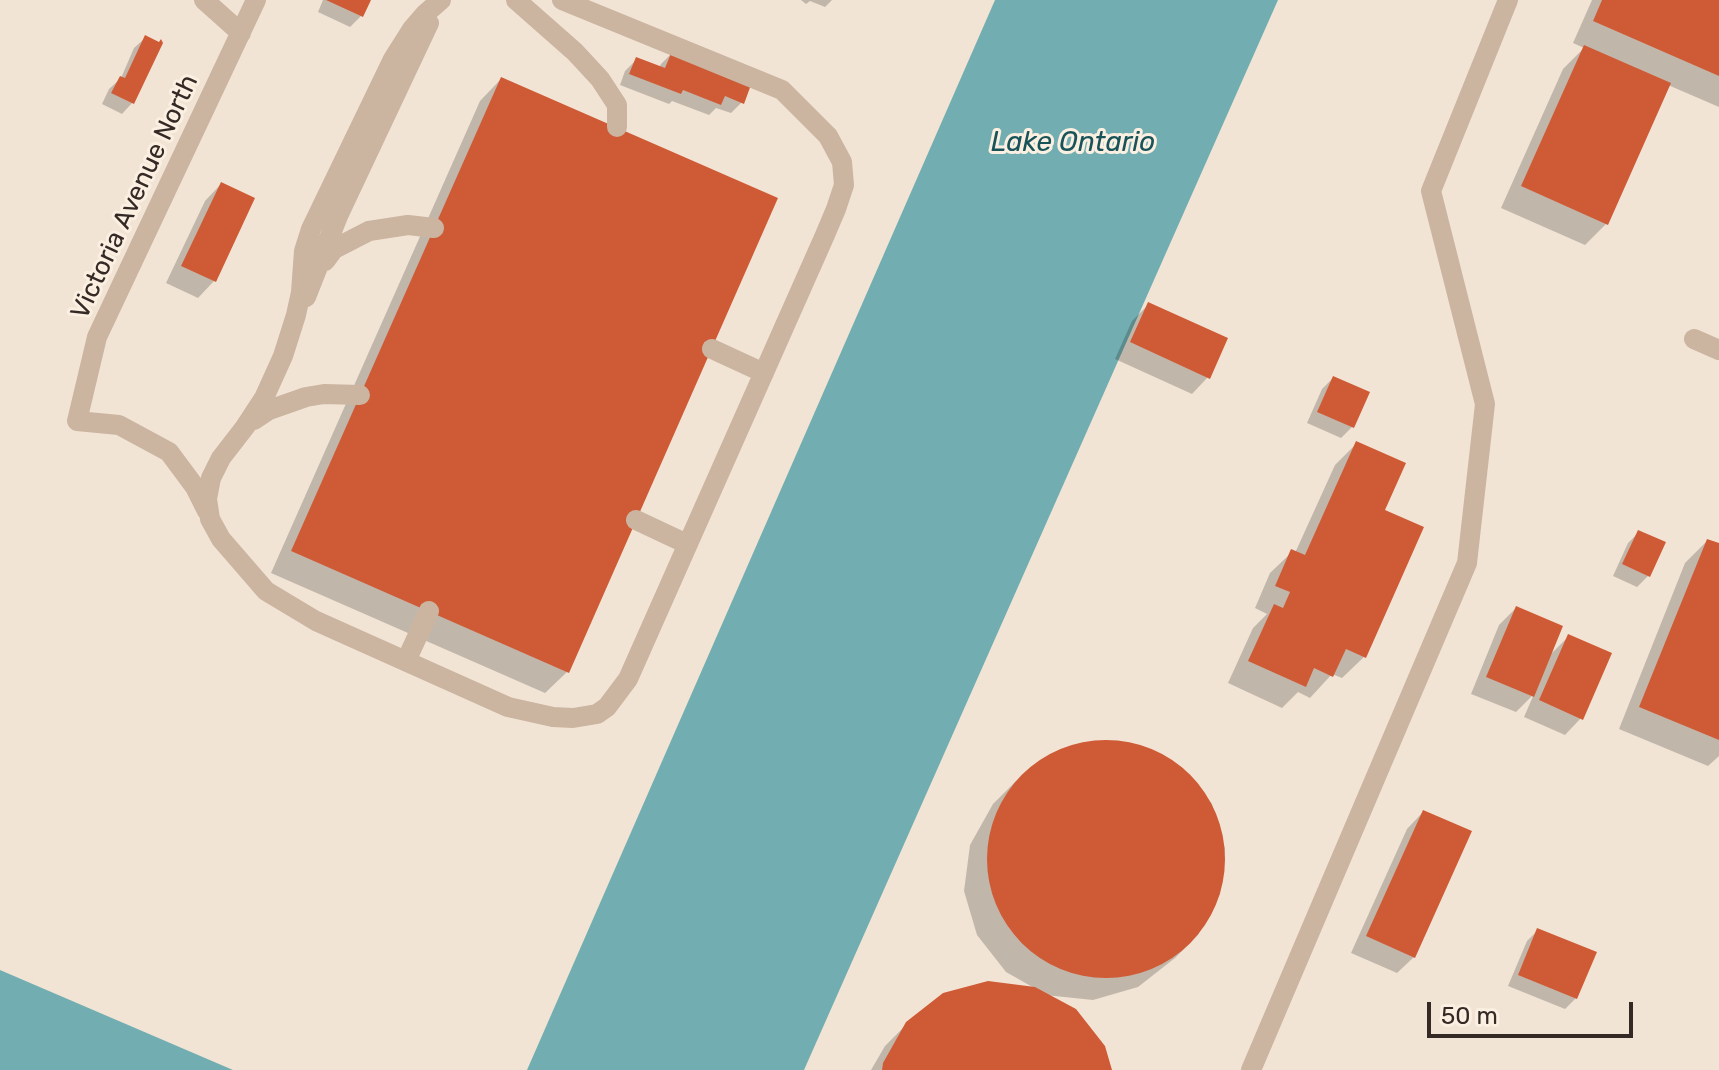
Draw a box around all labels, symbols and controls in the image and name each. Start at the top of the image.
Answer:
street label: Victoria Avenue North [65,70,205,324]
water label: Lake Ontario [991,126,1155,160]
scale bar [1431,986,1637,1036]
text: 50 m [1441,1002,1498,1030]

